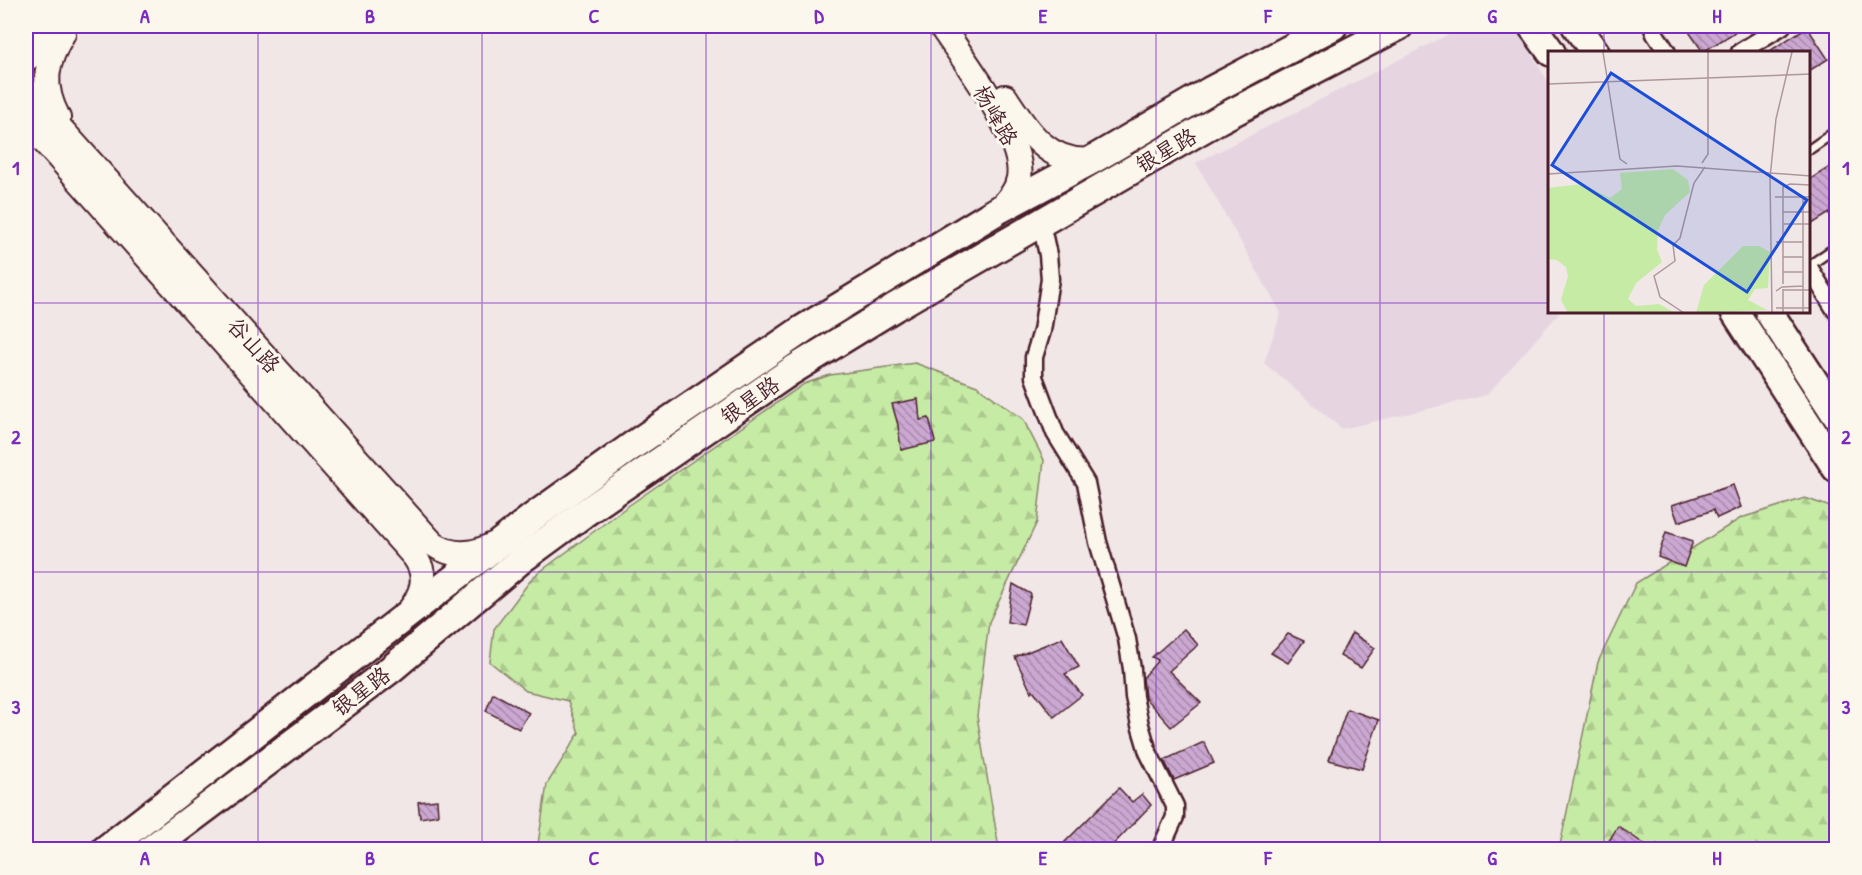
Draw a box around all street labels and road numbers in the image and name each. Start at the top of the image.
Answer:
street label: 杨峰路 [967,79,1025,151]
street label: 银星路 [1130,121,1202,179]
street label: 谷山路 [221,310,287,380]
street label: 银星路 [714,369,786,431]
street label: 银星路 [326,659,396,723]

